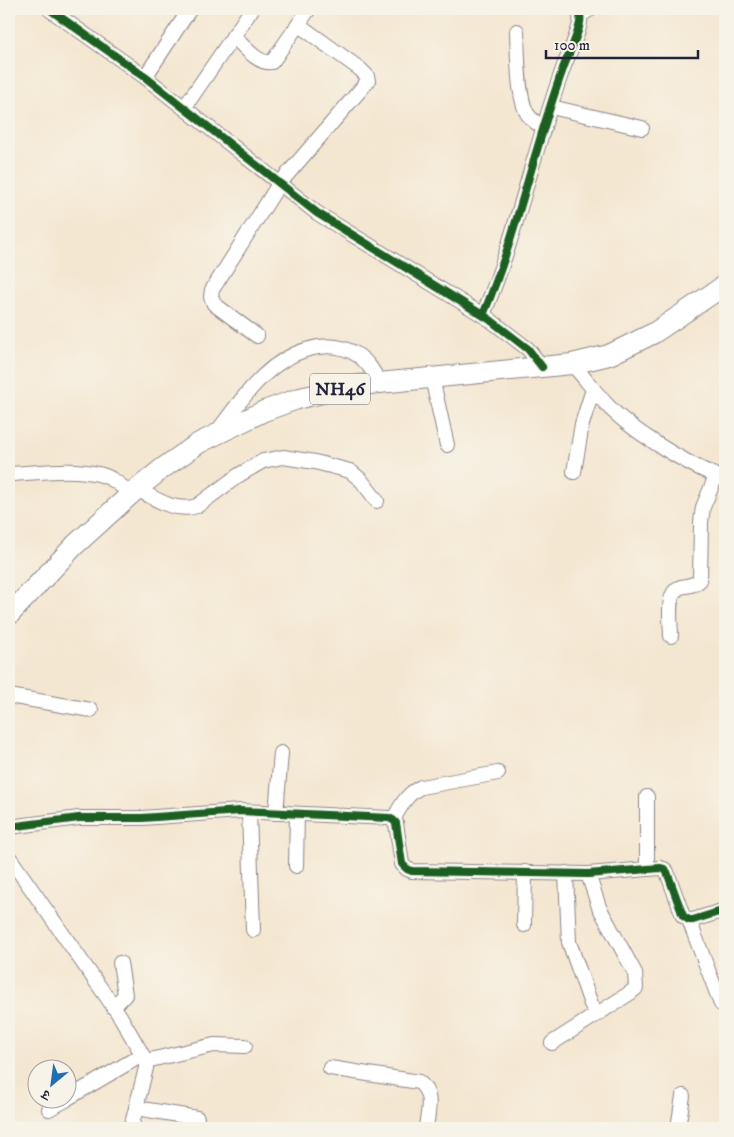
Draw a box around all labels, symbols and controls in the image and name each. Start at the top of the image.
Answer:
scale bar [546,28,699,60]
text: 100 m [554,36,590,55]
road number: NH46 [310,374,370,404]
north arrow [28,1060,78,1110]
text: उ [38,1084,55,1105]

